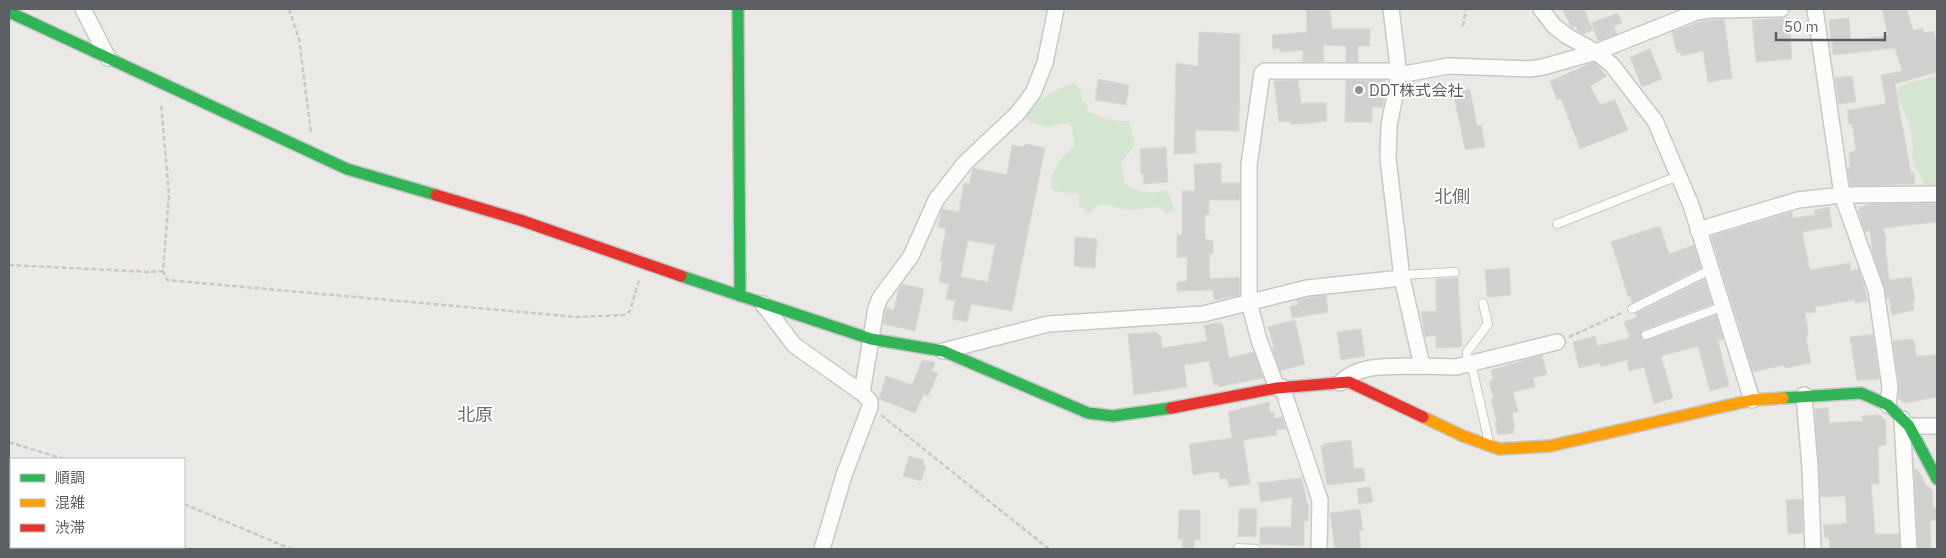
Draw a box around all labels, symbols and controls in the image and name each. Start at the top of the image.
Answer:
scale bar [1776,10,1885,42]
text: 50 m [1784,17,1819,36]
place label: DDT株式会社 [1369,80,1463,100]
marker: DDT株式会社 [1353,84,1365,96]
district label: 北側 [1434,185,1470,208]
district label: 北原 [457,403,493,426]
legend [10,458,185,548]
text: 順調 [55,468,85,487]
text: 混雑 [55,493,85,512]
text: 渋滞 [55,518,85,537]

